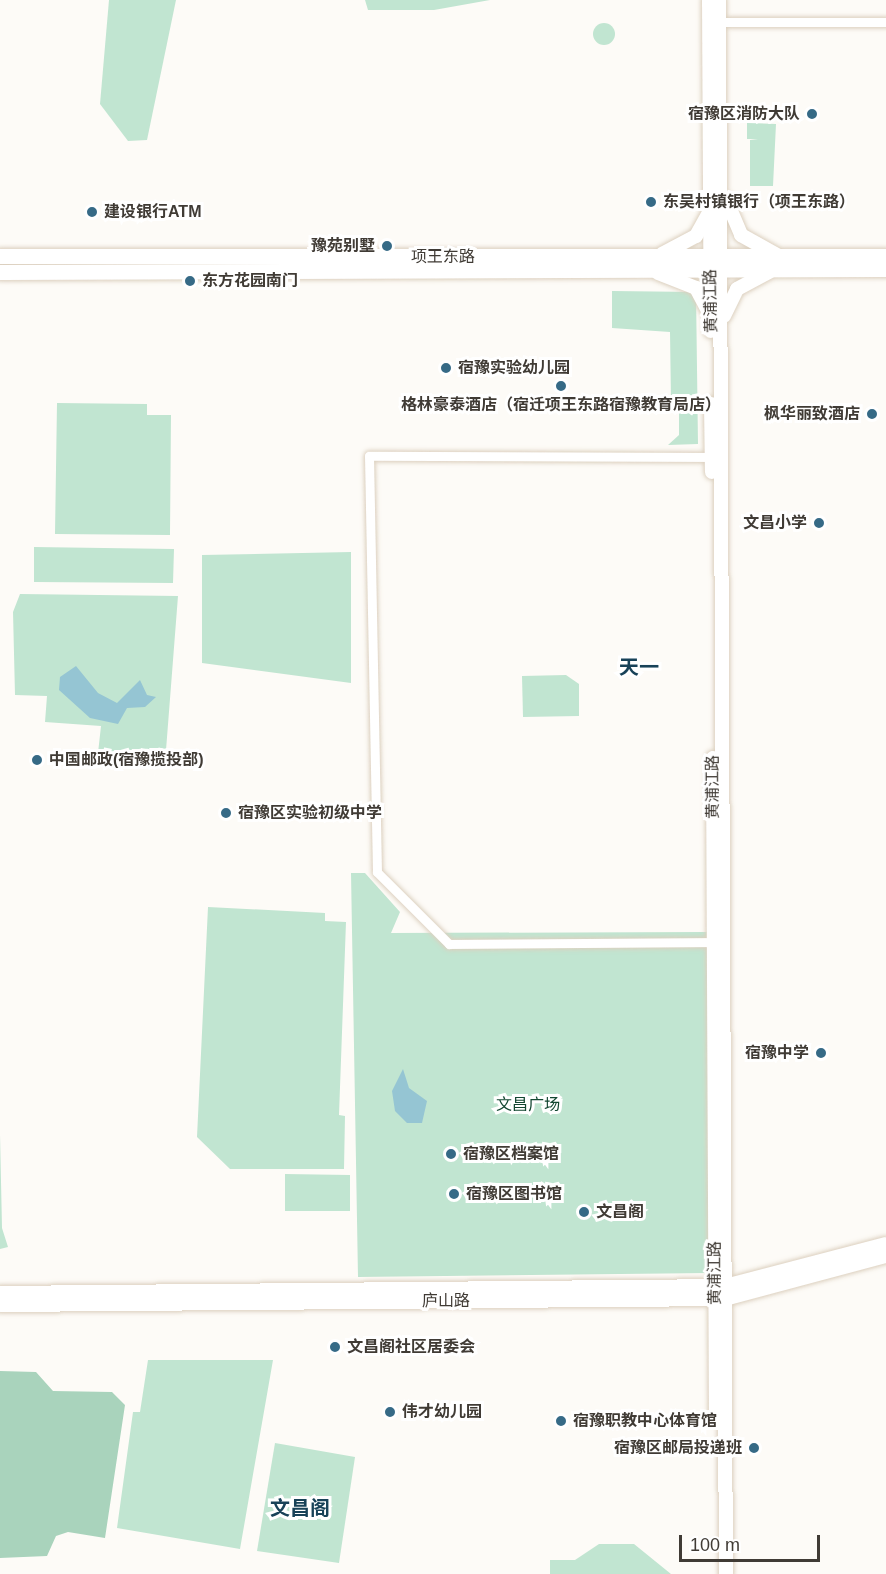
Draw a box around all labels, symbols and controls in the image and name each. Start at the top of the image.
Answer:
place label: 宿豫区消防大队 [688,104,800,124]
marker: 宿豫区消防大队 [805,107,819,121]
place label: 东吴村镇银行（项王东路） [663,192,855,212]
marker: 东吴村镇银行（项王东路） [644,195,658,209]
place label: 建设银行ATM [104,202,201,222]
marker: 建设银行ATM [85,205,99,219]
place label: 豫苑别墅 [311,236,375,256]
marker: 豫苑别墅 [380,239,394,253]
street label: 项王东路 [411,247,475,267]
street label: 黄浦江路 [701,269,721,333]
place label: 东方花园南门 [202,271,298,291]
marker: 东方花园南门 [183,274,197,288]
place label: 宿豫实验幼儿园 [458,358,570,378]
marker: 宿豫实验幼儿园 [439,361,453,375]
marker: 格林豪泰酒店（宿迁项王东路宿豫教育局店） [554,379,568,393]
place label: 格林豪泰酒店（宿迁项王东路宿豫教育局店） [401,395,721,415]
place label: 枫华丽致酒店 [764,404,860,424]
marker: 枫华丽致酒店 [865,407,879,421]
place label: 文昌小学 [743,513,807,533]
marker: 文昌小学 [812,516,826,530]
district label: 天一 [619,655,659,679]
place label: 中国邮政(宿豫揽投部) [49,750,204,770]
marker: 中国邮政(宿豫揽投部) [30,753,44,767]
street label: 黄浦江路 [703,755,723,819]
place label: 宿豫区实验初级中学 [238,803,382,823]
marker: 宿豫区实验初级中学 [219,806,233,820]
place label: 宿豫中学 [745,1043,809,1063]
marker: 宿豫中学 [814,1046,828,1060]
park label: 文昌广场 [496,1095,560,1115]
place label: 宿豫区档案馆 [463,1144,559,1164]
marker: 宿豫区档案馆 [444,1147,458,1161]
place label: 宿豫区图书馆 [466,1184,562,1204]
marker: 宿豫区图书馆 [447,1187,461,1201]
place label: 文昌阁 [596,1202,644,1222]
marker: 文昌阁 [577,1205,591,1219]
street label: 黄浦江路 [705,1241,725,1305]
street label: 庐山路 [422,1291,470,1311]
place label: 文昌阁社区居委会 [347,1337,475,1357]
marker: 文昌阁社区居委会 [328,1340,342,1354]
place label: 伟才幼儿园 [402,1402,482,1422]
marker: 伟才幼儿园 [383,1405,397,1419]
place label: 宿豫职教中心体育馆 [573,1411,717,1431]
marker: 宿豫职教中心体育馆 [554,1414,568,1428]
place label: 宿豫区邮局投递班 [614,1438,742,1458]
marker: 宿豫区邮局投递班 [747,1441,761,1455]
district label: 文昌阁 [270,1496,330,1520]
scale bar [682,1523,823,1561]
text: 100 m [690,1535,740,1555]

